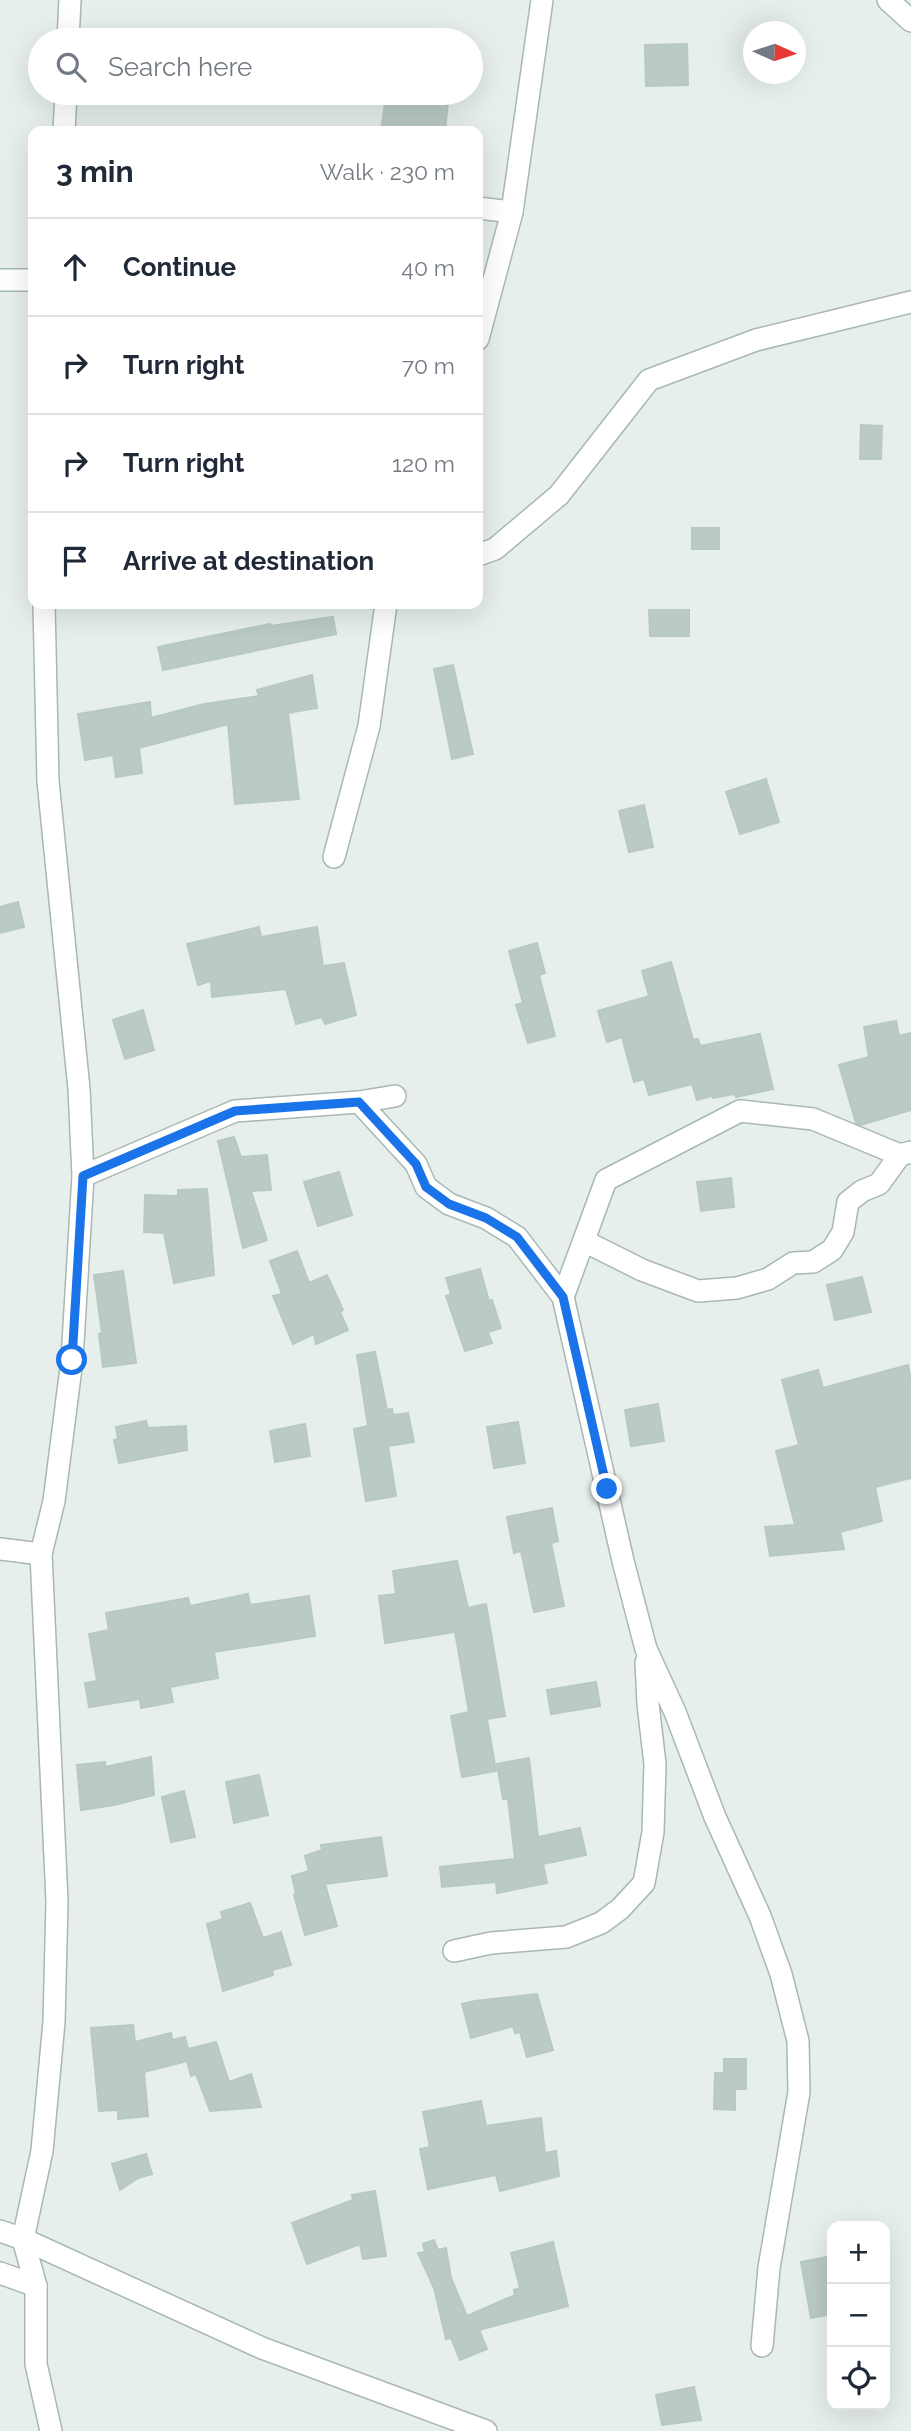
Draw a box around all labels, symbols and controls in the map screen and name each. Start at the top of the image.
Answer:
north arrow [743,21,806,84]
search box [28,28,483,105]
icon: search [52,48,90,86]
text: Search here [108,52,252,82]
text: 3 min [56,154,134,189]
text: Walk · 230 m [320,158,455,185]
icon: ahead [56,248,94,286]
text: Continue [123,252,236,282]
text: 40 m [401,254,455,281]
icon: right [56,346,94,384]
text: Turn right [123,350,244,380]
text: 70 m [402,352,455,379]
icon: right [56,444,94,482]
text: Turn right [123,448,244,478]
text: 120 m [392,450,455,477]
icon: arrive [56,542,94,580]
text: Arrive at destination [123,546,374,576]
route start [56,1344,87,1375]
route end [591,1473,622,1504]
map controls [827,2221,890,2410]
button: + [827,2221,890,2284]
button: − [827,2284,890,2347]
button: locate [827,2347,890,2410]

